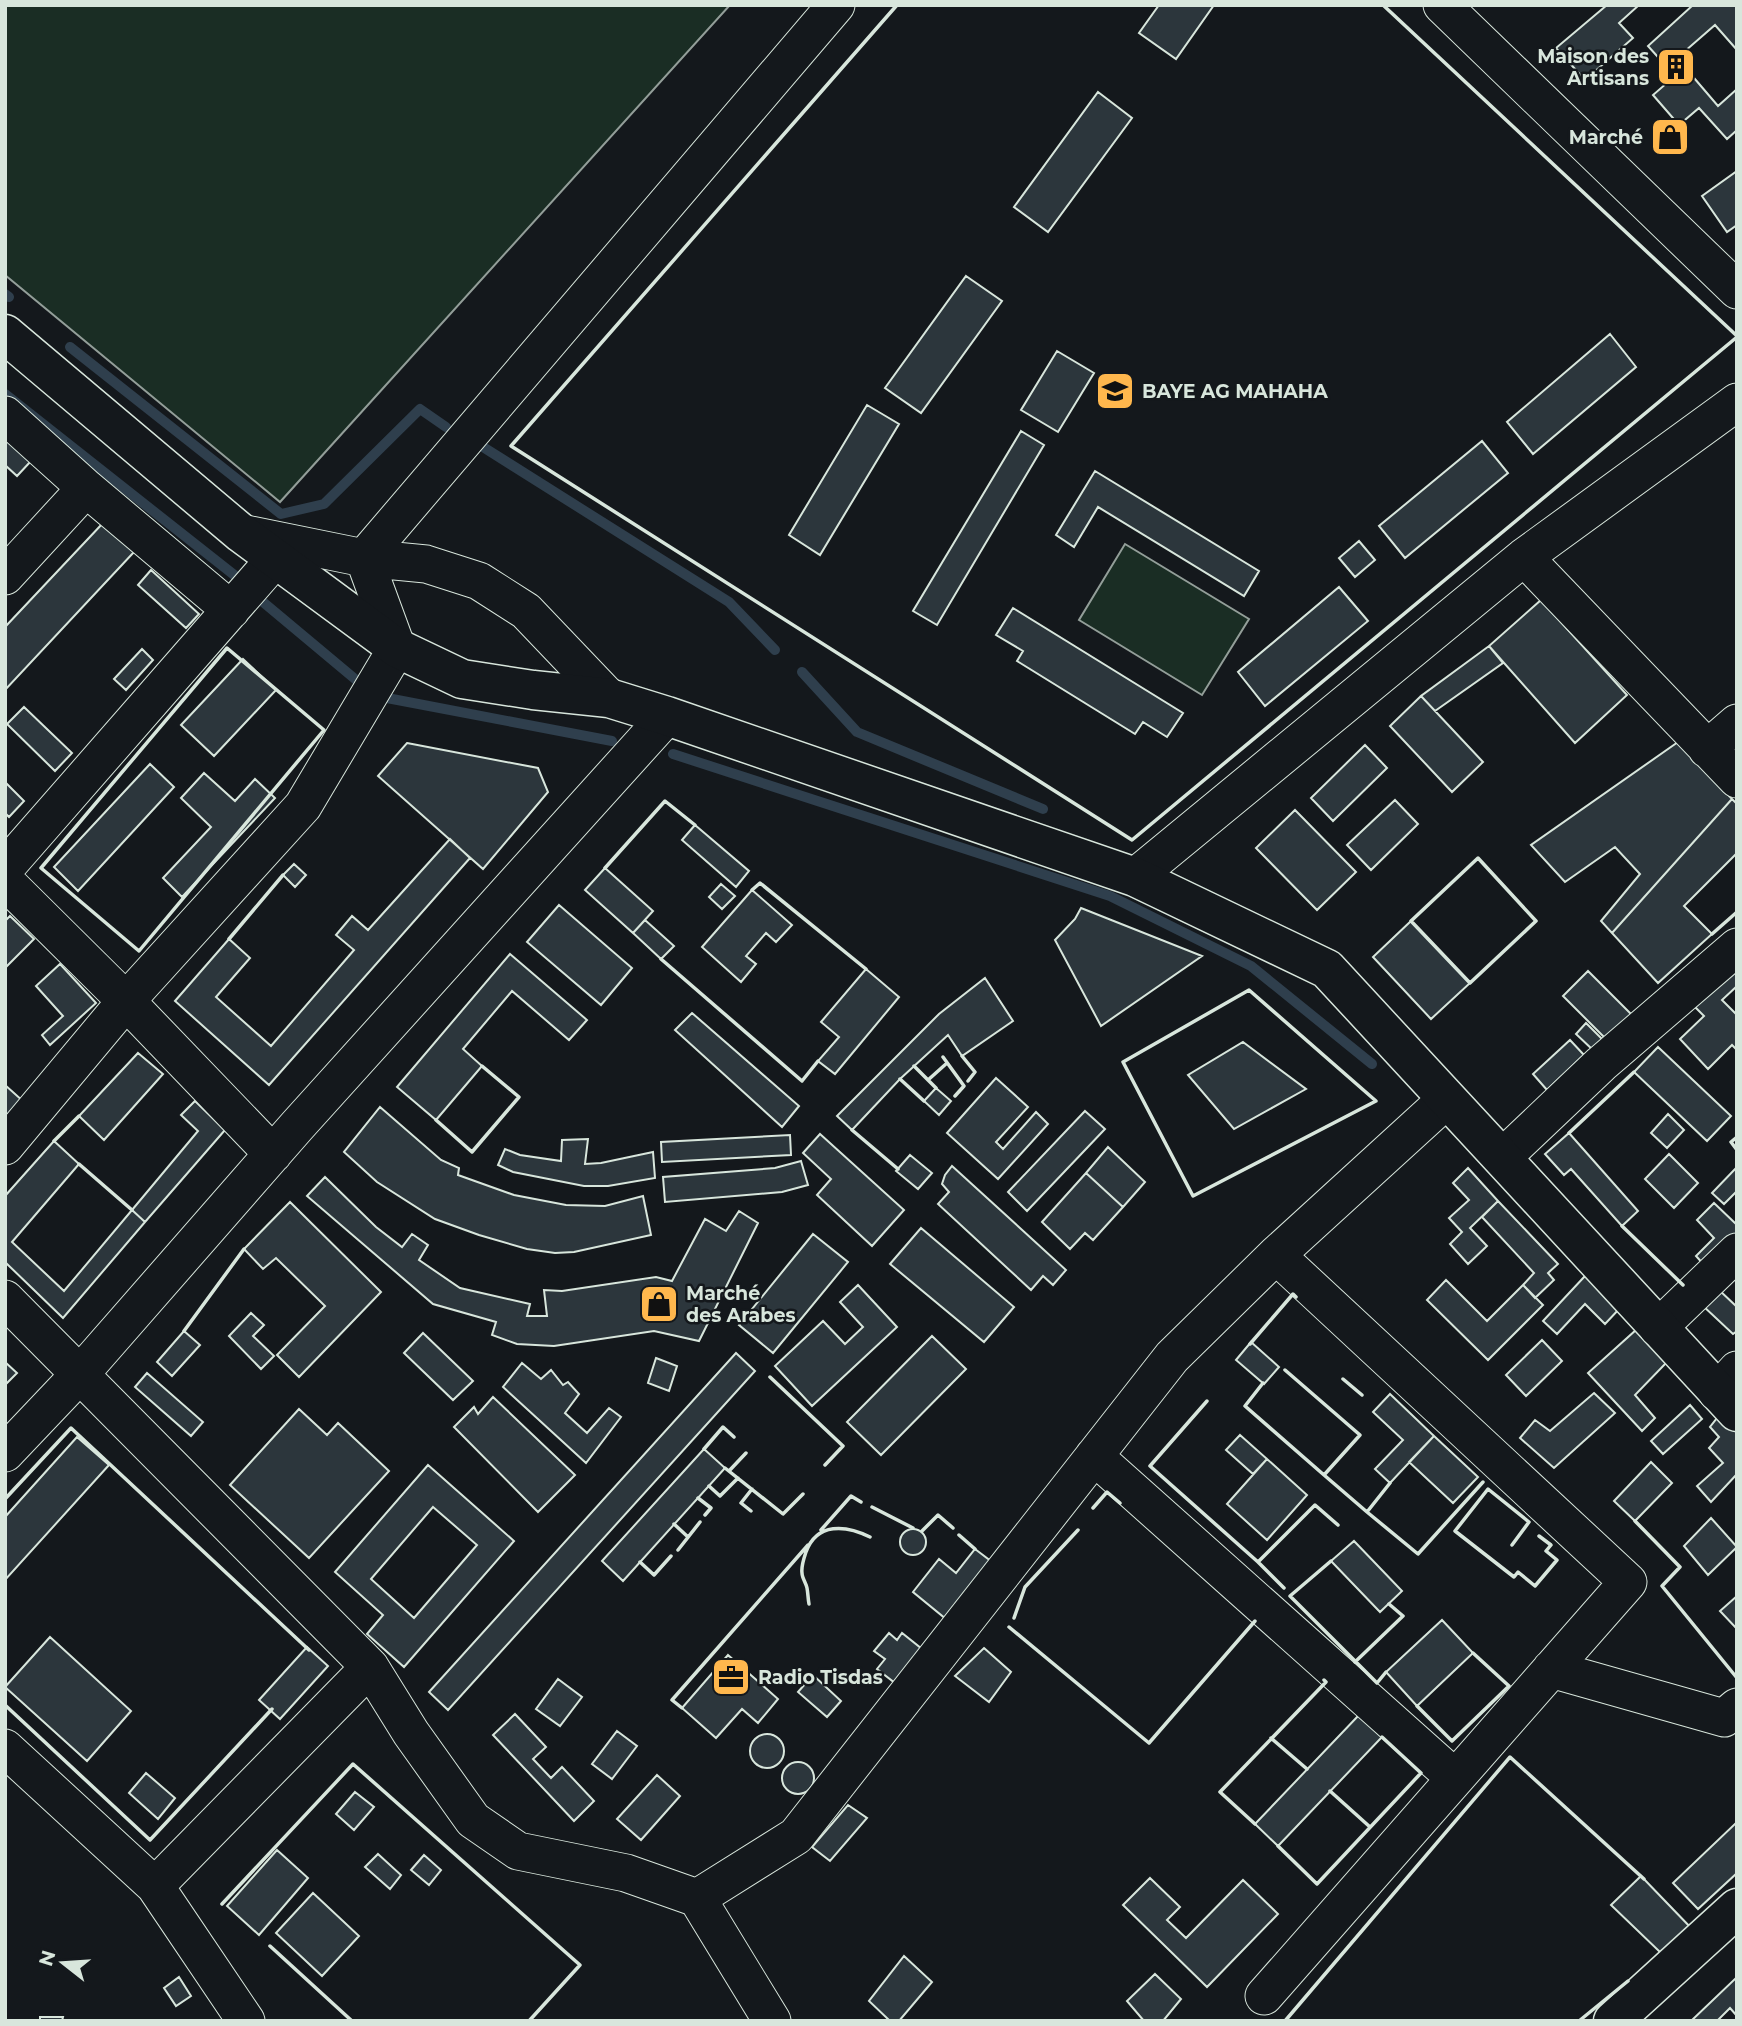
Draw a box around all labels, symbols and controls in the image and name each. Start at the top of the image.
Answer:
place label: Maison des Artisans [1537,45,1649,90]
building icon: Maison des Artisans [1655,46,1697,88]
shop icon: Marché [1649,116,1691,158]
place label: Marché [1569,126,1643,149]
school or university icon: BAYE AG MAHAHA [1094,370,1136,412]
place label: BAYE AG MAHAHA [1142,380,1328,403]
place label: Marché des Arabes [686,1282,796,1327]
shop icon: Marché des Arabes [638,1283,680,1325]
office icon: Radio Tisdas [710,1656,752,1698]
place label: Radio Tisdas [758,1666,883,1689]
north arrow [28,1928,98,1998]
text: N [34,1947,60,1969]

